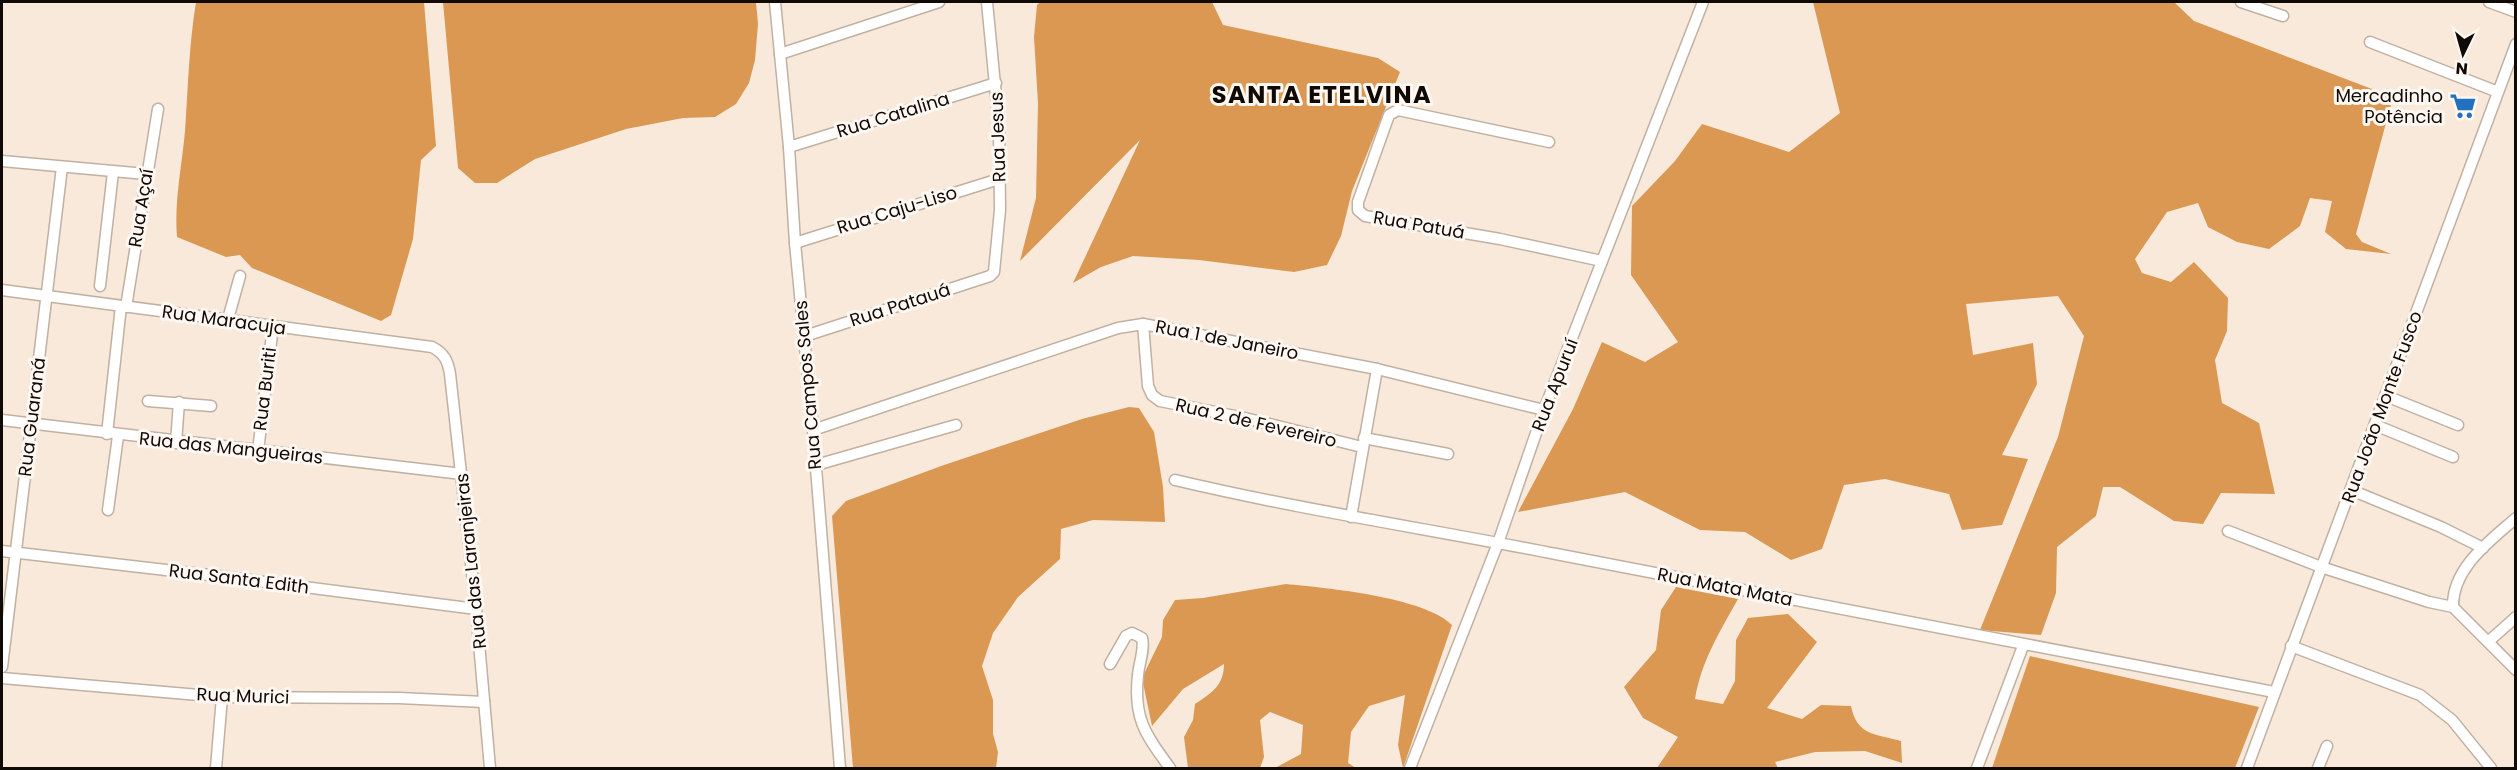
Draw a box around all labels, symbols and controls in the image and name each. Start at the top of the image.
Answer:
north arrow [2433,24,2493,84]
text: N [2455,56,2469,80]
district label: SANTA ETELVINA [1212,78,1432,111]
place label: Mercadinho Potência [2335,83,2443,129]
street label: Rua Catalina [833,85,952,144]
street label: Rua Jesus [983,91,1012,183]
supermarket icon: Mercadinho Potência [2448,91,2478,121]
street label: Rua Açaí [122,167,159,249]
street label: Rua Caju-Liso [834,179,960,240]
street label: Rua Patuá [1371,204,1467,245]
street label: Rua Patauá [846,276,953,333]
street label: Rua Maracuja [160,298,288,341]
street label: Rua Campos Sales [788,299,827,471]
street label: Rua João Monte Fusco [2335,307,2428,506]
street label: Rua 1 de Janeiro [1153,313,1301,366]
street label: Rua Apuruí [1525,335,1584,435]
street label: Rua Buriti [247,346,282,432]
street label: Rua Guaraná [12,356,51,478]
street label: Rua 2 de Fevereiro [1173,392,1339,453]
street label: Rua das Mangueiras [138,425,324,470]
street label: Rua das Laranjeiras [449,472,492,650]
street label: Rua Santa Edith [168,557,311,600]
street label: Rua Mata Mata [1655,561,1795,612]
street label: Rua Murici [196,681,290,710]

